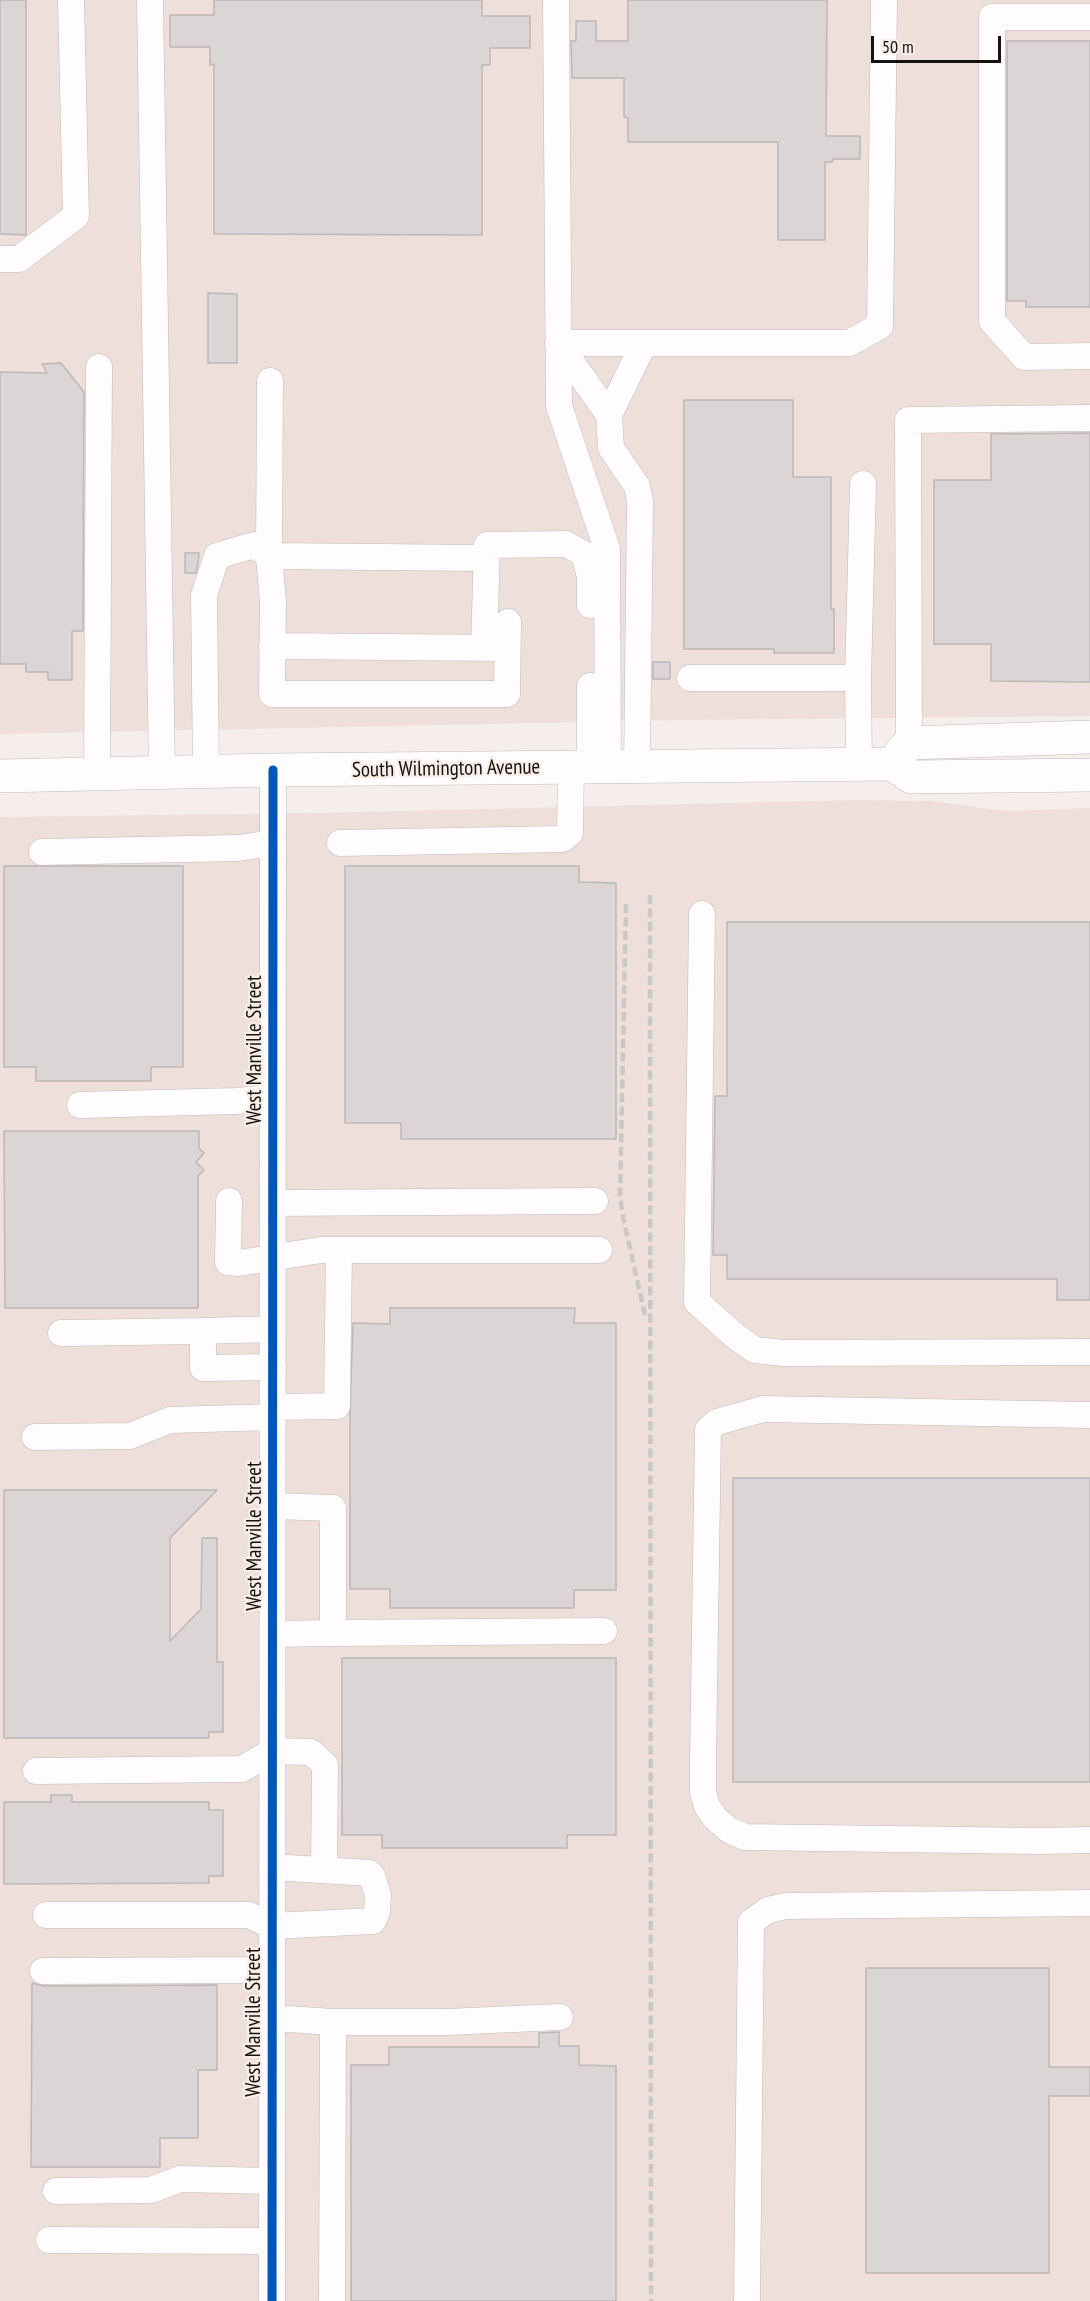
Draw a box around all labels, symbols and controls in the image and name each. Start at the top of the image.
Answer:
scale bar [874,24,1004,62]
text: 50 m [882,35,914,58]
street label: South Wilmington Avenue [352,755,540,783]
street label: West Manville Street [242,975,268,1125]
street label: West Manville Street [242,1461,268,1611]
street label: West Manville Street [241,1947,267,2097]

